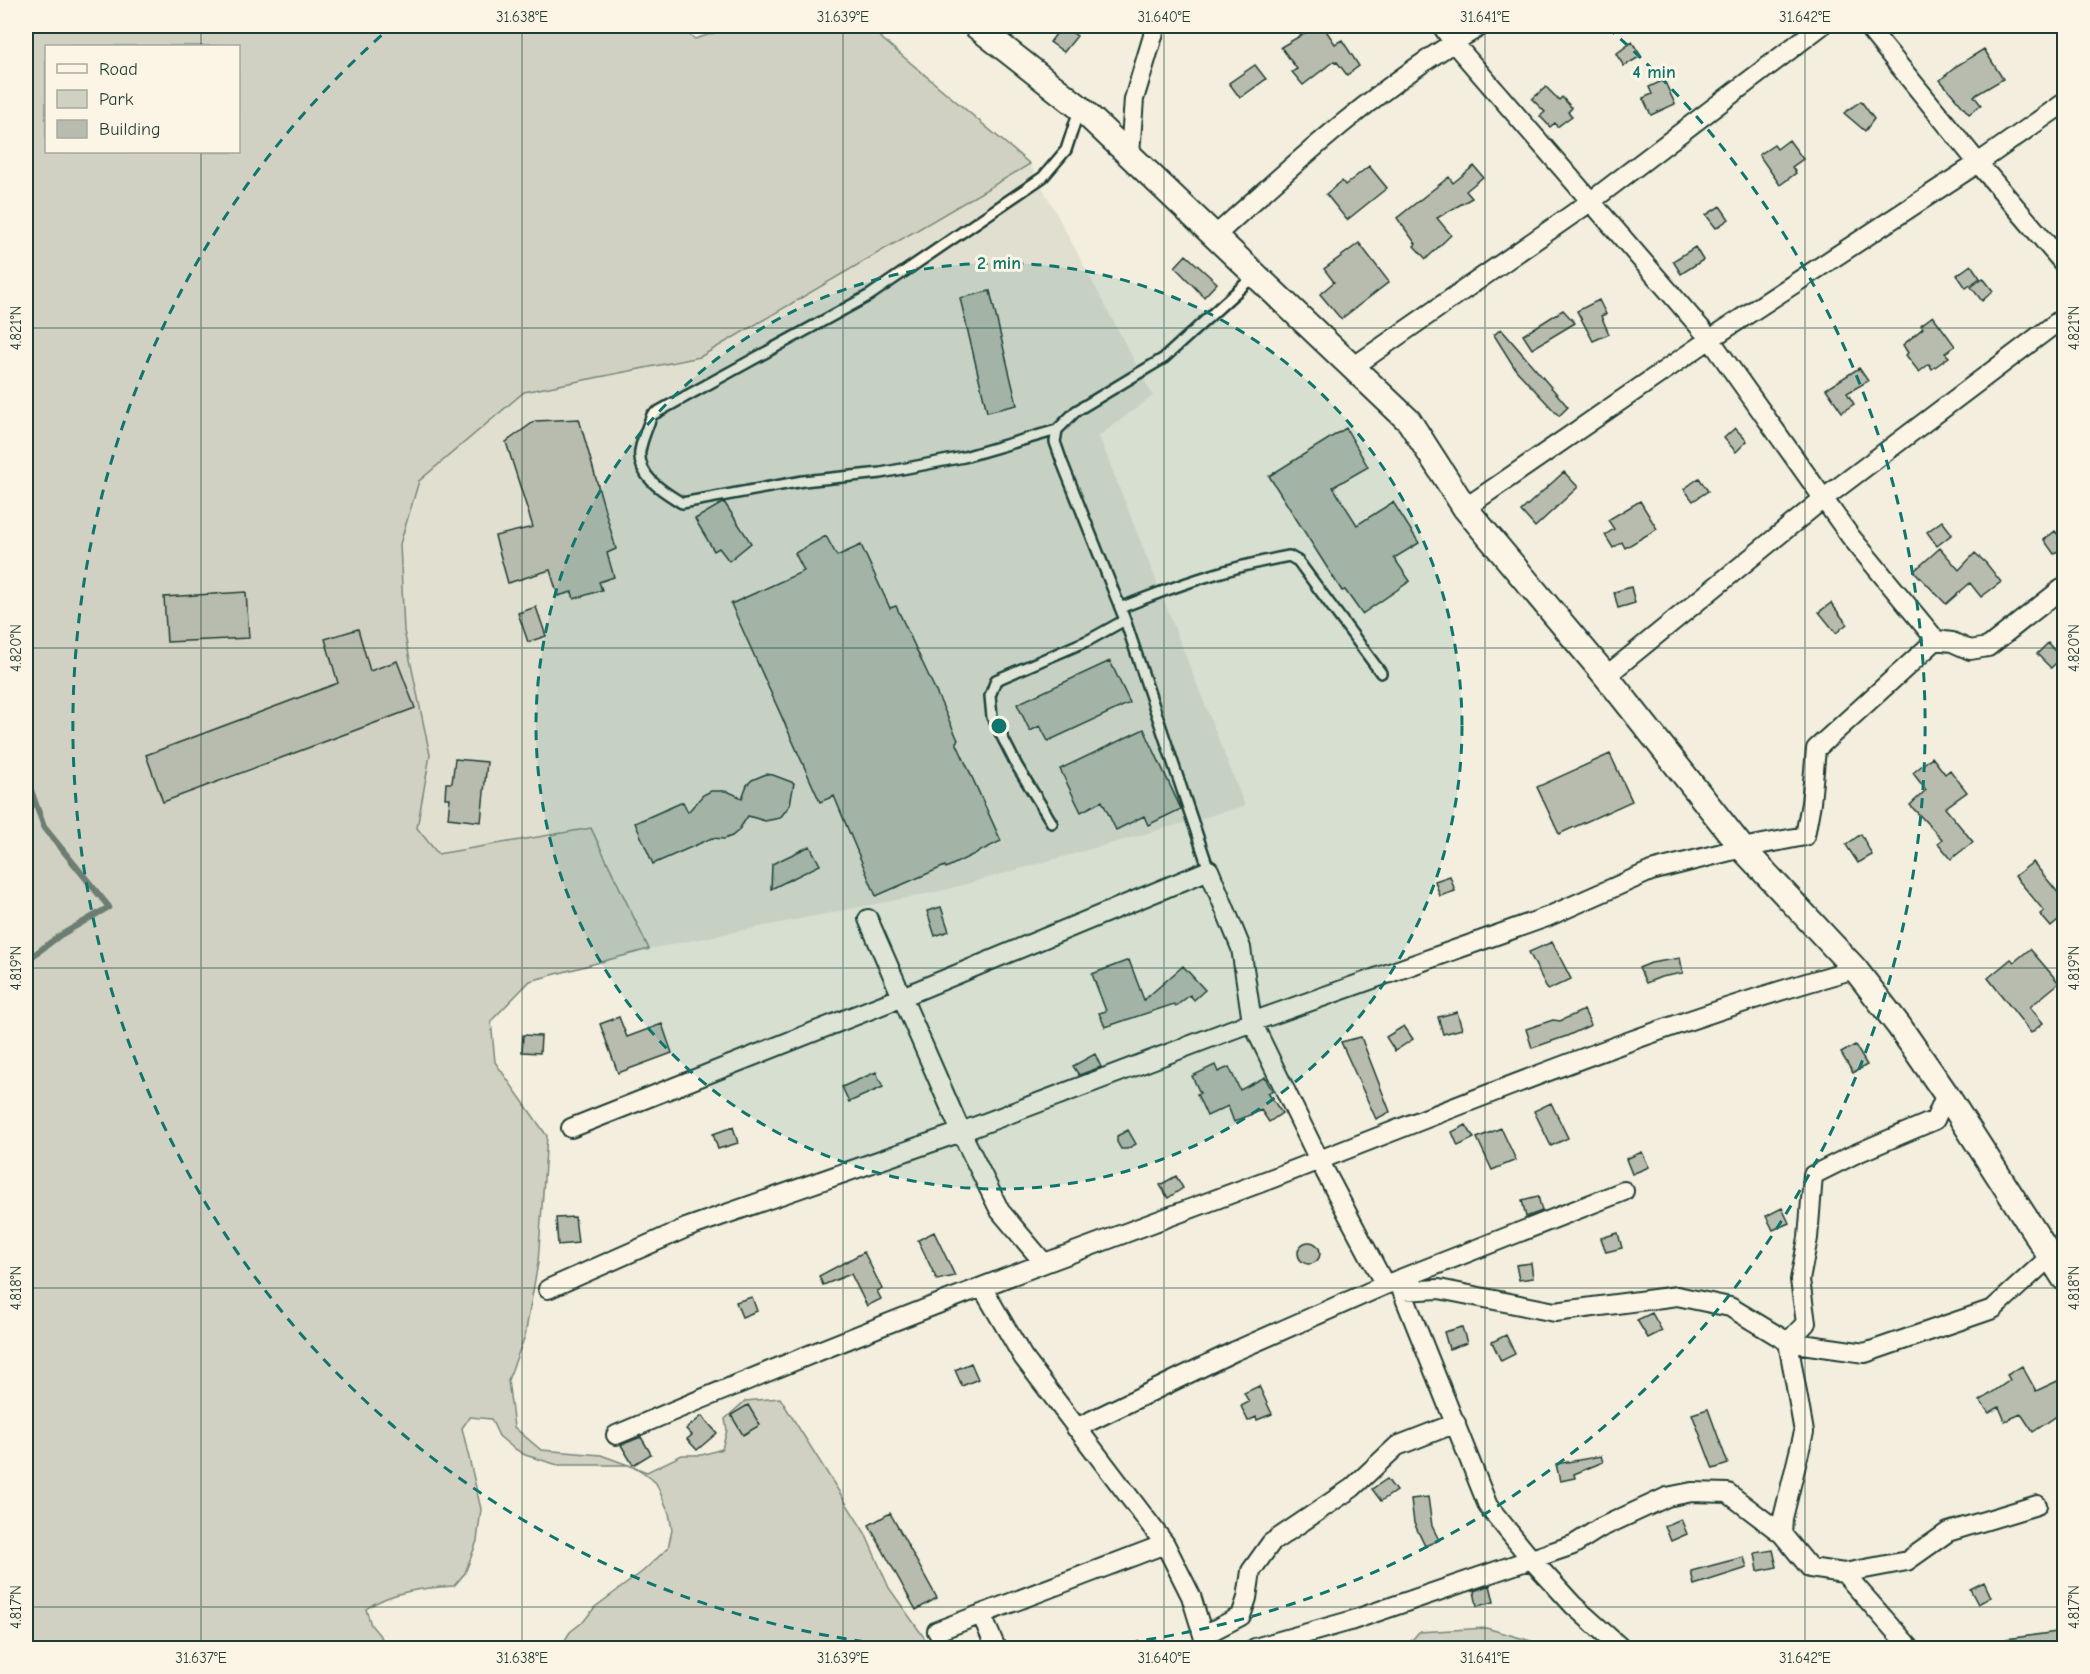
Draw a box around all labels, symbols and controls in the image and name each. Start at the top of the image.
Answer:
text: 31.638°E [496,8,548,26]
text: 31.639°E [817,8,869,26]
text: 31.640°E [1137,8,1191,26]
text: 31.641°E [1460,8,1510,26]
text: 31.642°E [1779,8,1831,26]
legend [45,45,240,153]
text: Road [99,59,138,80]
text: 4 min [1632,62,1676,83]
text: Park [99,89,134,110]
text: Building [99,119,161,140]
text: 2 min [977,253,1021,274]
text: 4.821°N [7,306,25,350]
text: 4.821°N [2065,306,2083,350]
text: 4.820°N [7,624,25,672]
text: 4.820°N [2065,624,2083,672]
centre of rings [989,716,1009,736]
text: 4.819°N [7,946,25,990]
text: 4.819°N [2065,946,2083,990]
text: 4.818°N [7,1266,25,1310]
text: 4.818°N [2065,1266,2083,1310]
text: 4.817°N [7,1585,25,1629]
text: 4.817°N [2065,1585,2083,1629]
text: 31.637°E [175,1649,227,1667]
text: 31.638°E [496,1649,548,1667]
text: 31.639°E [817,1649,869,1667]
text: 31.640°E [1137,1649,1191,1667]
text: 31.641°E [1460,1649,1510,1667]
text: 31.642°E [1779,1649,1831,1667]

